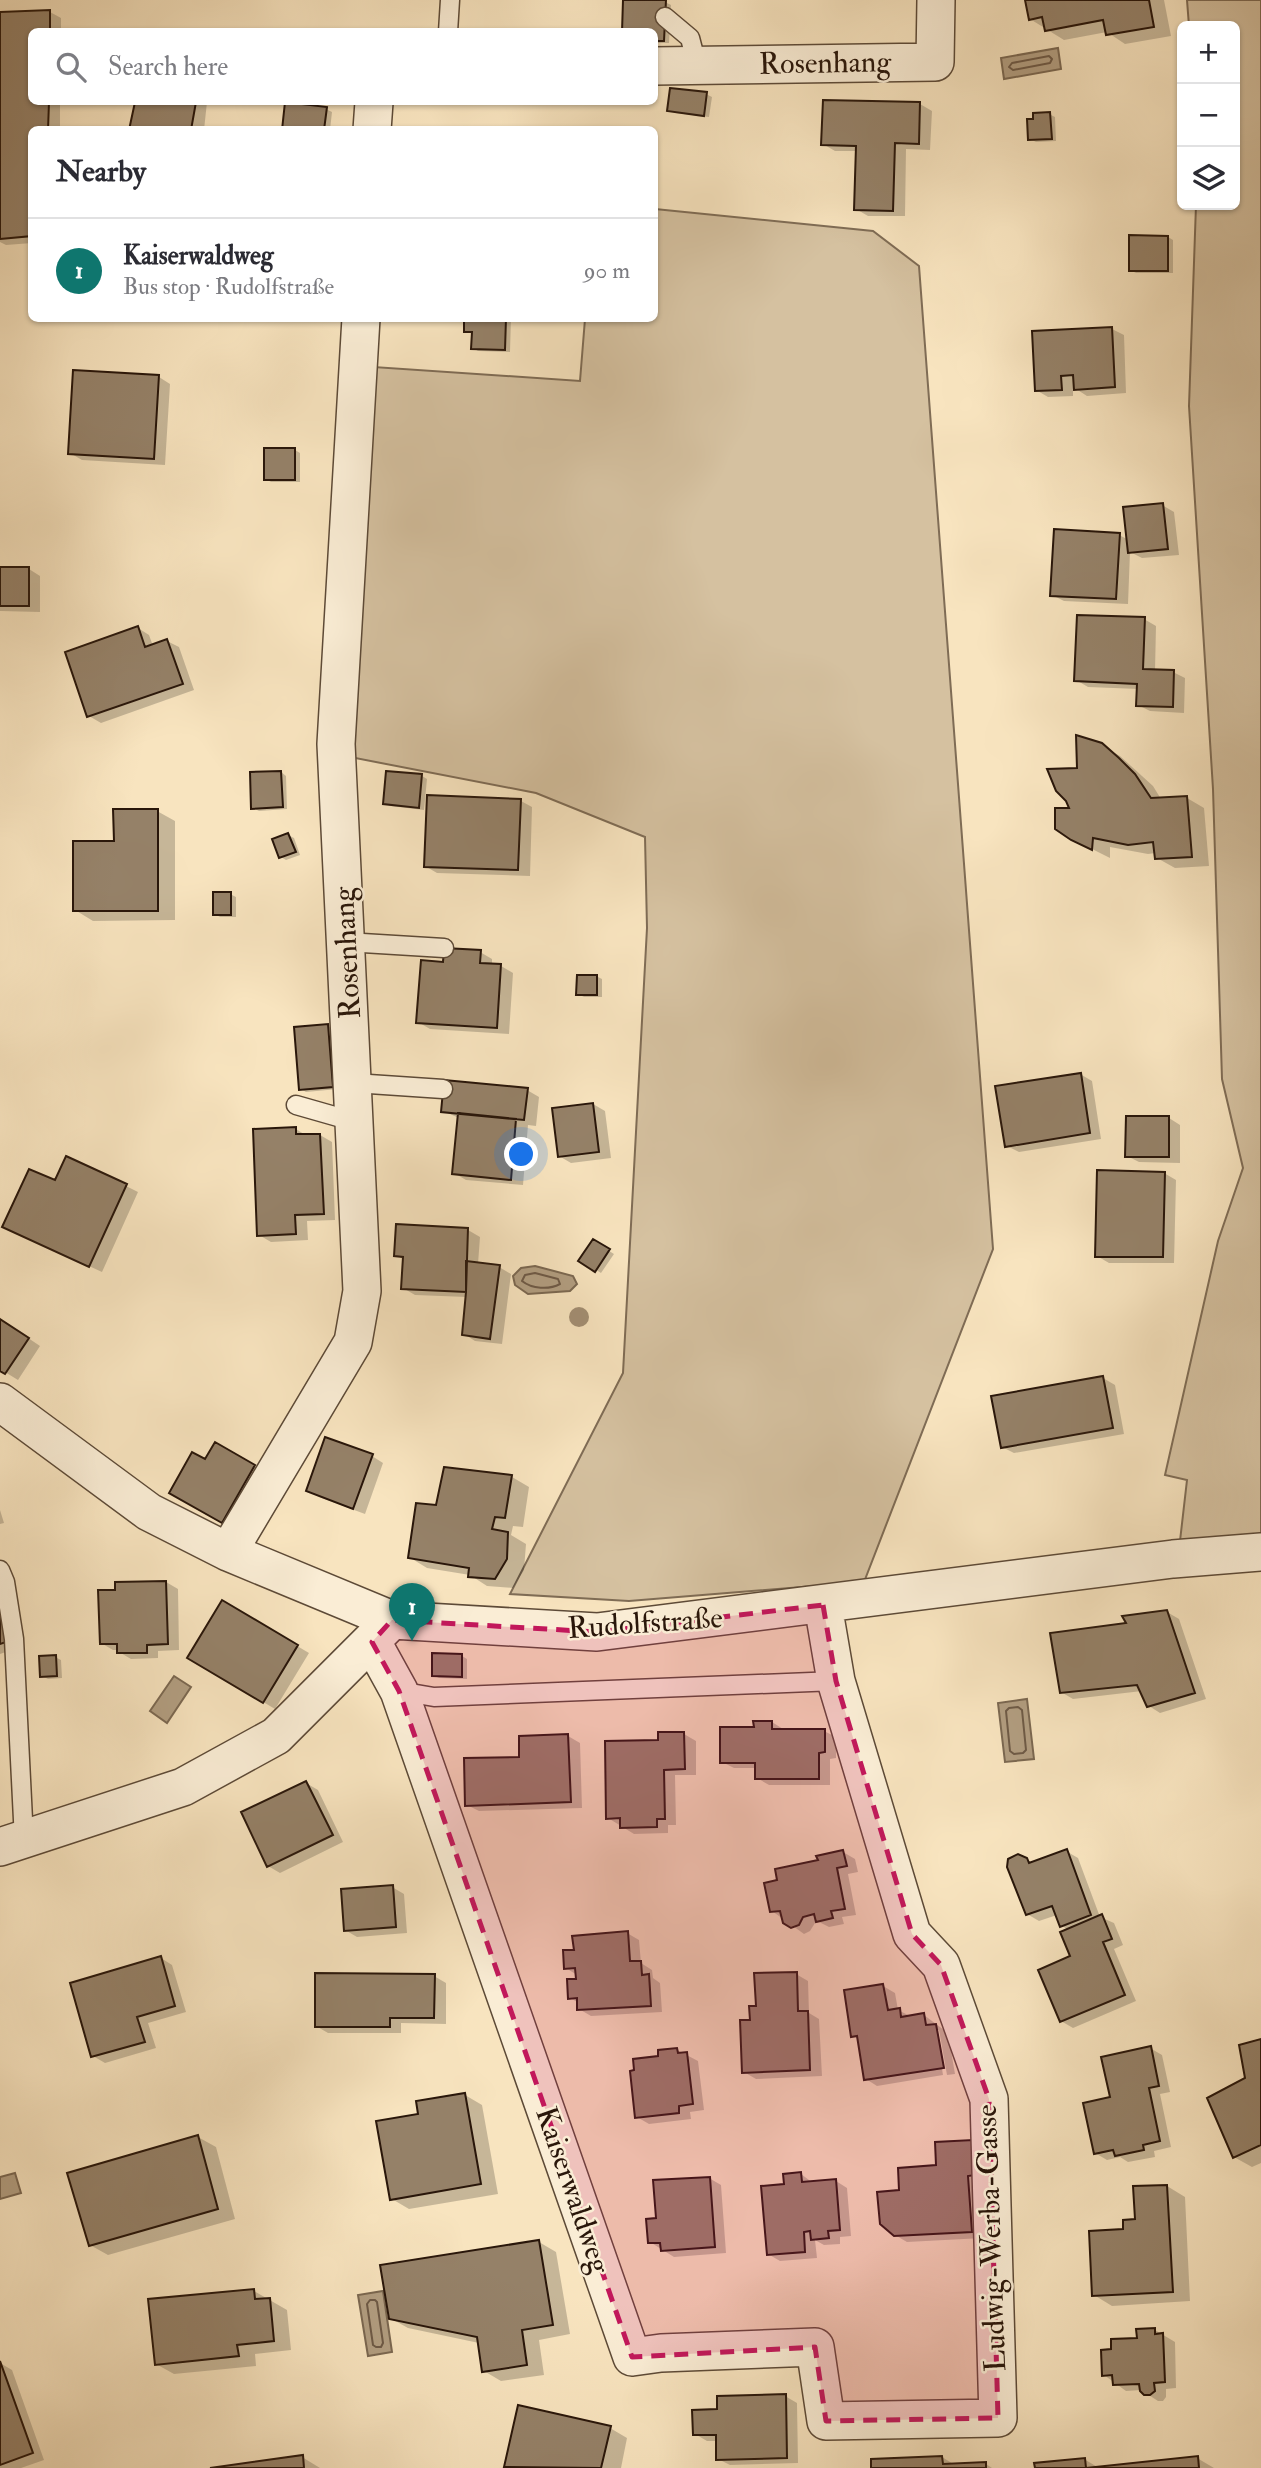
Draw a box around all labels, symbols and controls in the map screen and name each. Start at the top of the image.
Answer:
map controls [1177,21,1240,210]
button: + [1177,21,1240,84]
search box [28,28,658,105]
street label: Rosenhang [759,43,893,83]
icon: search [52,48,90,86]
text: Search here [108,51,228,83]
button: − [1177,84,1240,147]
button: layers [1177,147,1240,210]
text: Nearby [56,153,146,190]
text: Kaiserwaldweg [123,240,274,272]
text: 1 [75,256,83,285]
text: 90 m [584,256,630,285]
text: Bus stop · Rudolfstraße [123,272,334,301]
street label: Rosenhang [325,885,369,1020]
your location [504,1137,538,1171]
pin: 1 [389,1583,435,1641]
street label: Rudolfstraße [566,1599,724,1647]
street label: Kaiserwaldweg [527,2102,619,2279]
street label: Ludwig-Werba-Gasse [968,2104,1014,2372]

